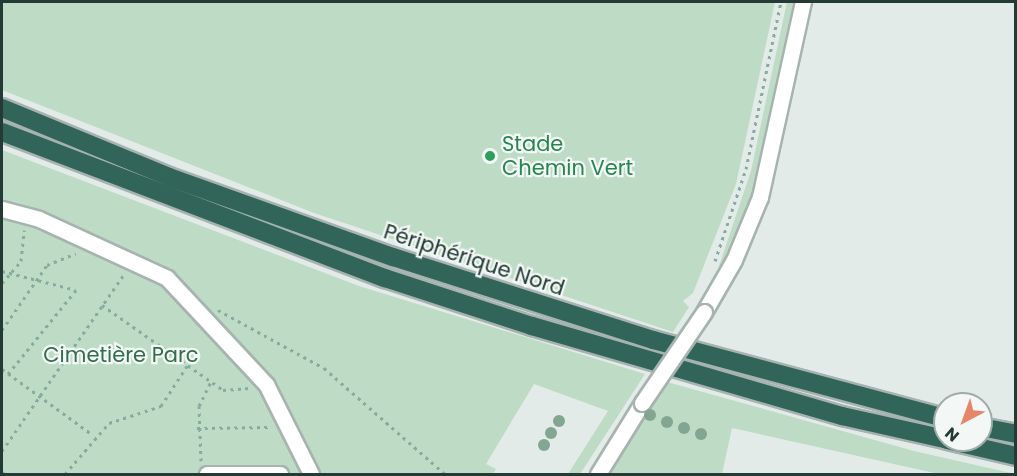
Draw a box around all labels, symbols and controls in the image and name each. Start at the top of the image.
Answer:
place label: Stade Chemin Vert [502,131,633,181]
marker: Stade Chemin Vert [483,149,497,163]
street label: Périphérique Nord [381,219,567,301]
park label: Cimetière Parc [43,342,199,368]
north arrow [933,392,993,452]
text: N [940,422,964,447]

